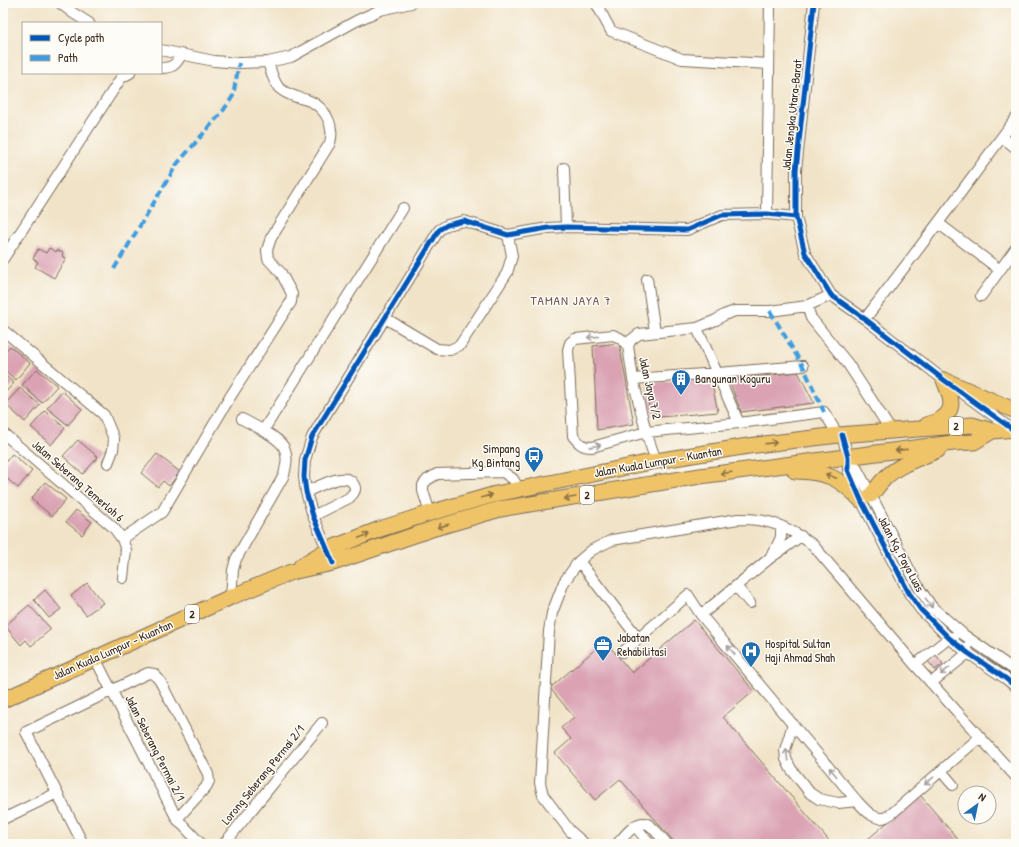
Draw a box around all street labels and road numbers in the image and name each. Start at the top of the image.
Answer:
street label: Jalan Jengka Utara-Barat [777,58,806,171]
street label: Jalan Jaya 7/2 [635,355,666,421]
road number: 2 [949,417,963,435]
street label: Jalan Seberang Temerloh 6 [29,436,128,525]
street label: Jalan Kuala Lumpur - Kuantan [593,442,723,481]
road number: 2 [580,486,594,504]
street label: Jalan Kg. Paya Luas [874,513,929,595]
road number: 2 [185,605,199,623]
street label: Jalan Kuala Lumpur - Kuantan [50,615,175,684]
street label: Jalan Seberang Permai 2/1 [121,692,189,804]
street label: Lorong Seberang Permai 2/1 [217,721,308,828]

